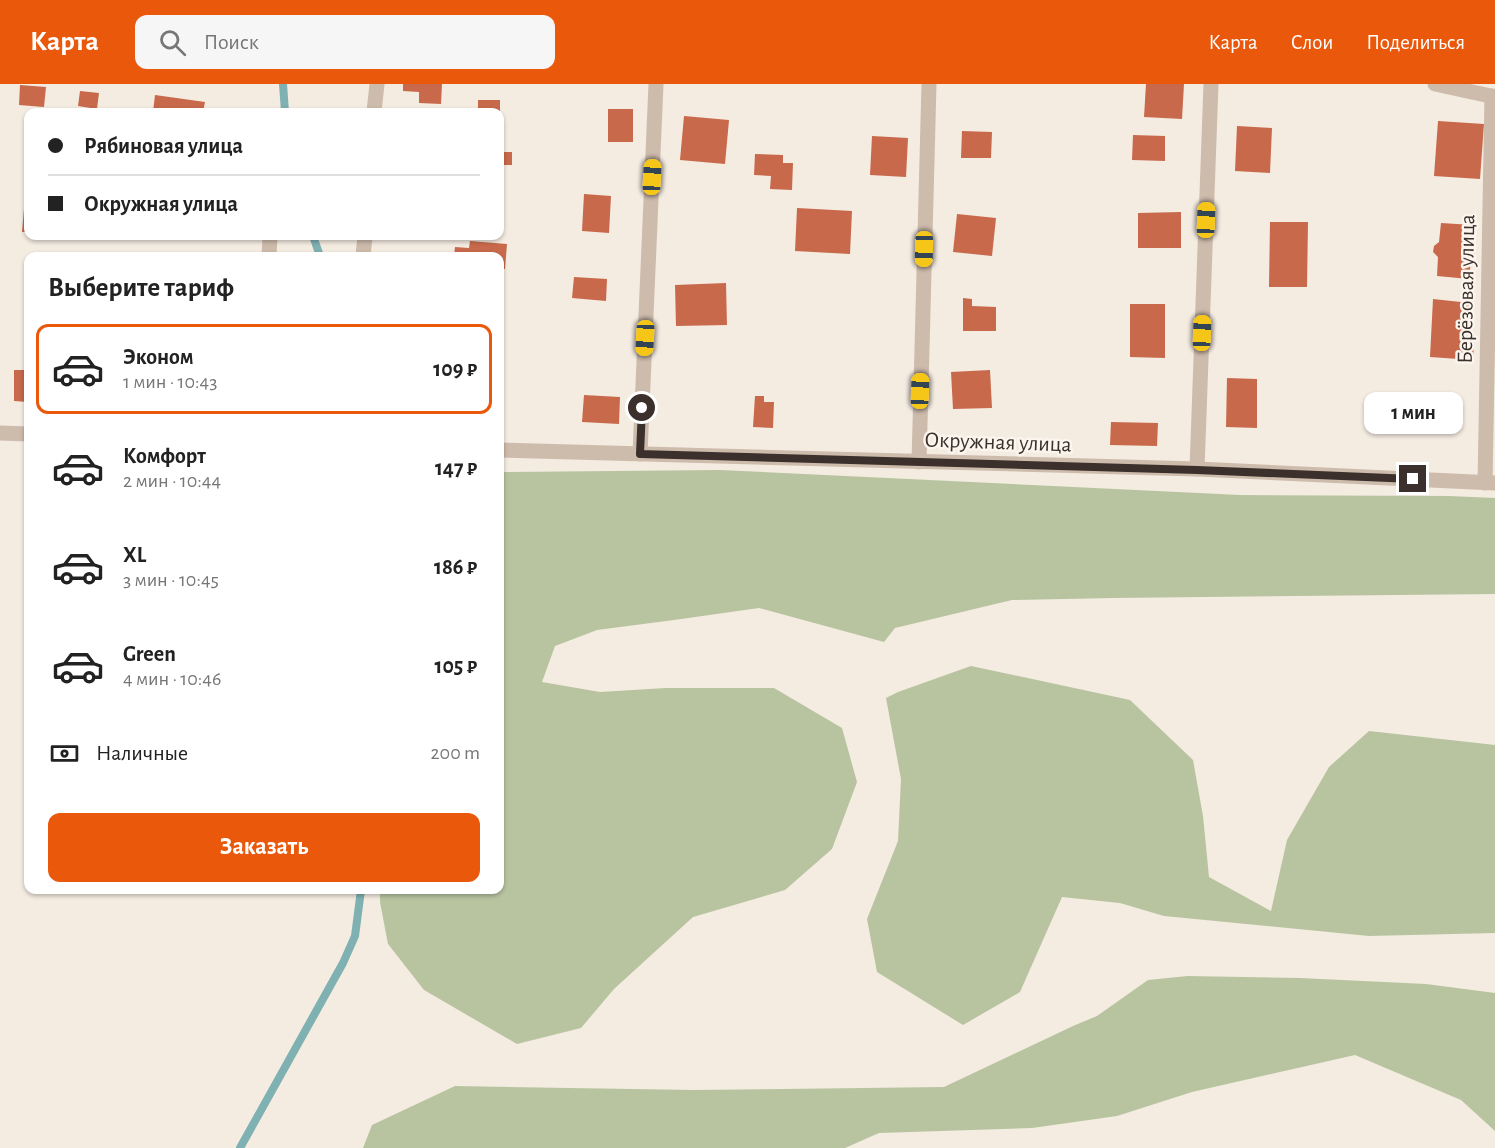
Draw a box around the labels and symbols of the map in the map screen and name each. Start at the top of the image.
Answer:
car [642,159,662,195]
car [1196,202,1216,238]
street label: Берёзовая улица [1454,214,1478,364]
car [915,231,933,267]
car [1192,315,1212,351]
car [635,320,655,356]
car [910,373,930,409]
callout: 1 мин [1364,392,1462,434]
route start [628,394,655,421]
street label: Окружная улица [924,428,1072,456]
route end [1399,465,1426,492]

